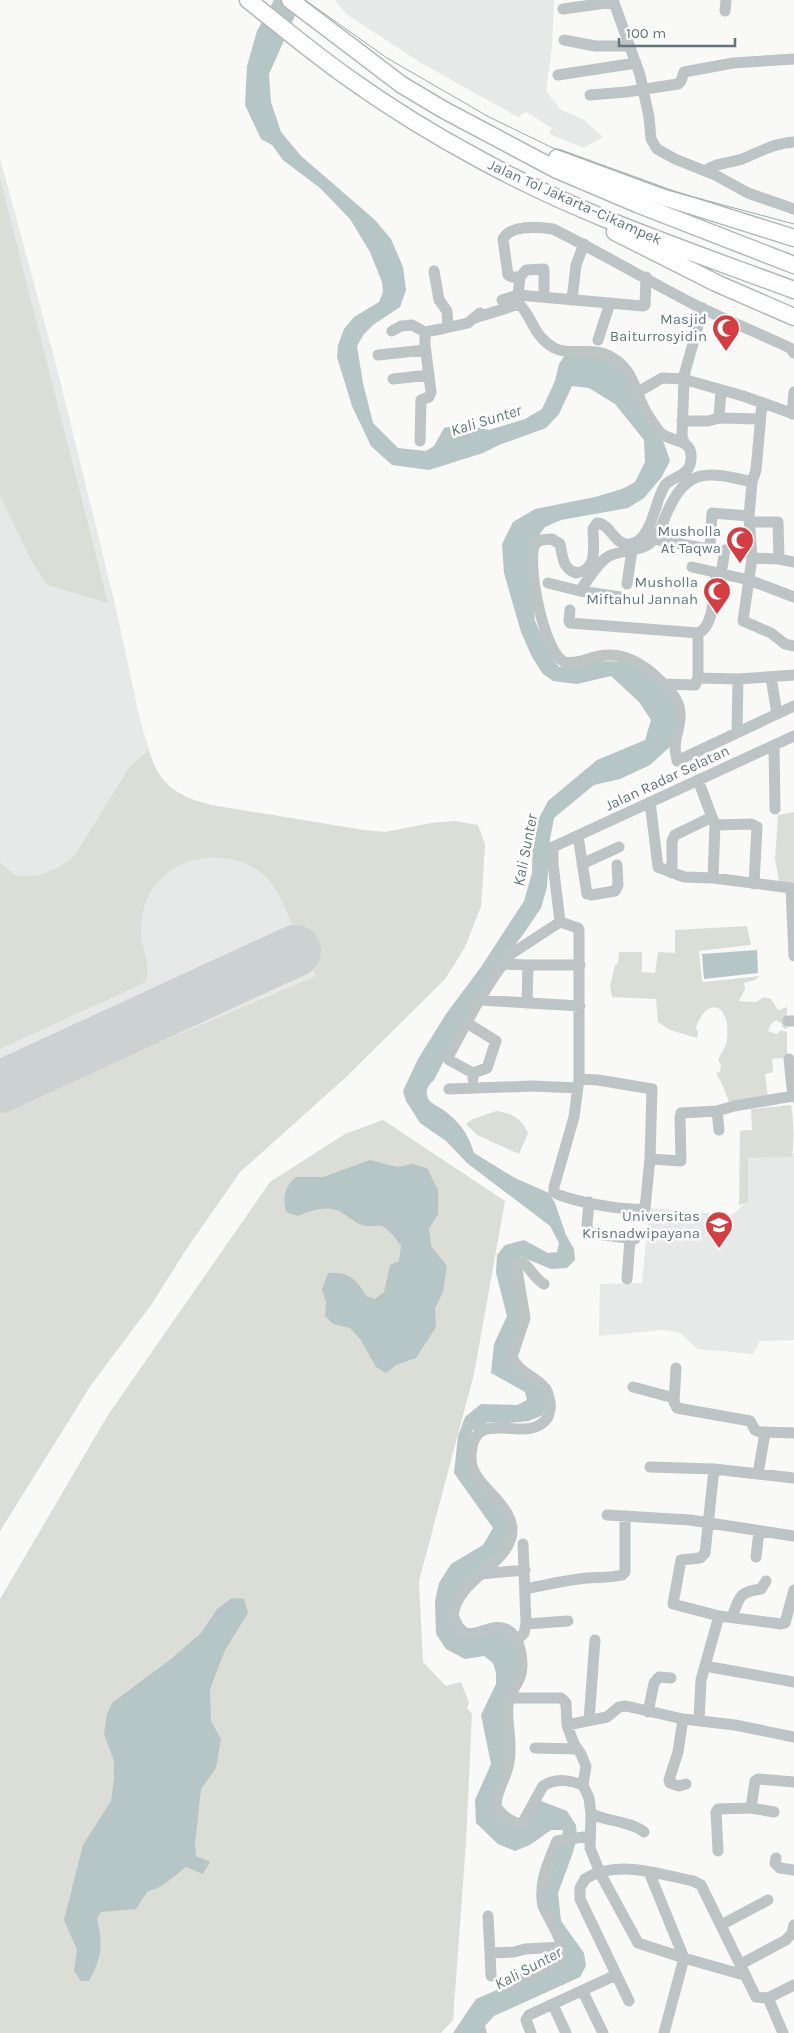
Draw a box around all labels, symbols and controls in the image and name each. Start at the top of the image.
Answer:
scale bar [619,15,735,47]
text: 100 m [626,24,666,42]
street label: Jalan Tol Jakarta–Cikampek [485,155,665,249]
place label: Masjid Baiturrosyidin [610,310,707,345]
mosque icon: Masjid Baiturrosyidin [711,313,741,352]
water label: Kali Sunter [448,400,524,440]
place label: Musholla At Taqwa [657,522,721,557]
mosque icon: Musholla At Taqwa [725,525,755,564]
place label: Musholla Miftahul Jannah [586,573,698,608]
mosque icon: Musholla Miftahul Jannah [702,576,732,615]
street label: Jalan Radar Selatan [602,741,732,815]
water label: Kali Sunter [509,812,541,888]
place label: Universitas Krisnadwipayana [582,1207,700,1242]
school or university icon: Universitas Krisnadwipayana [704,1210,734,1249]
water label: Kali Sunter [491,1942,565,1994]

